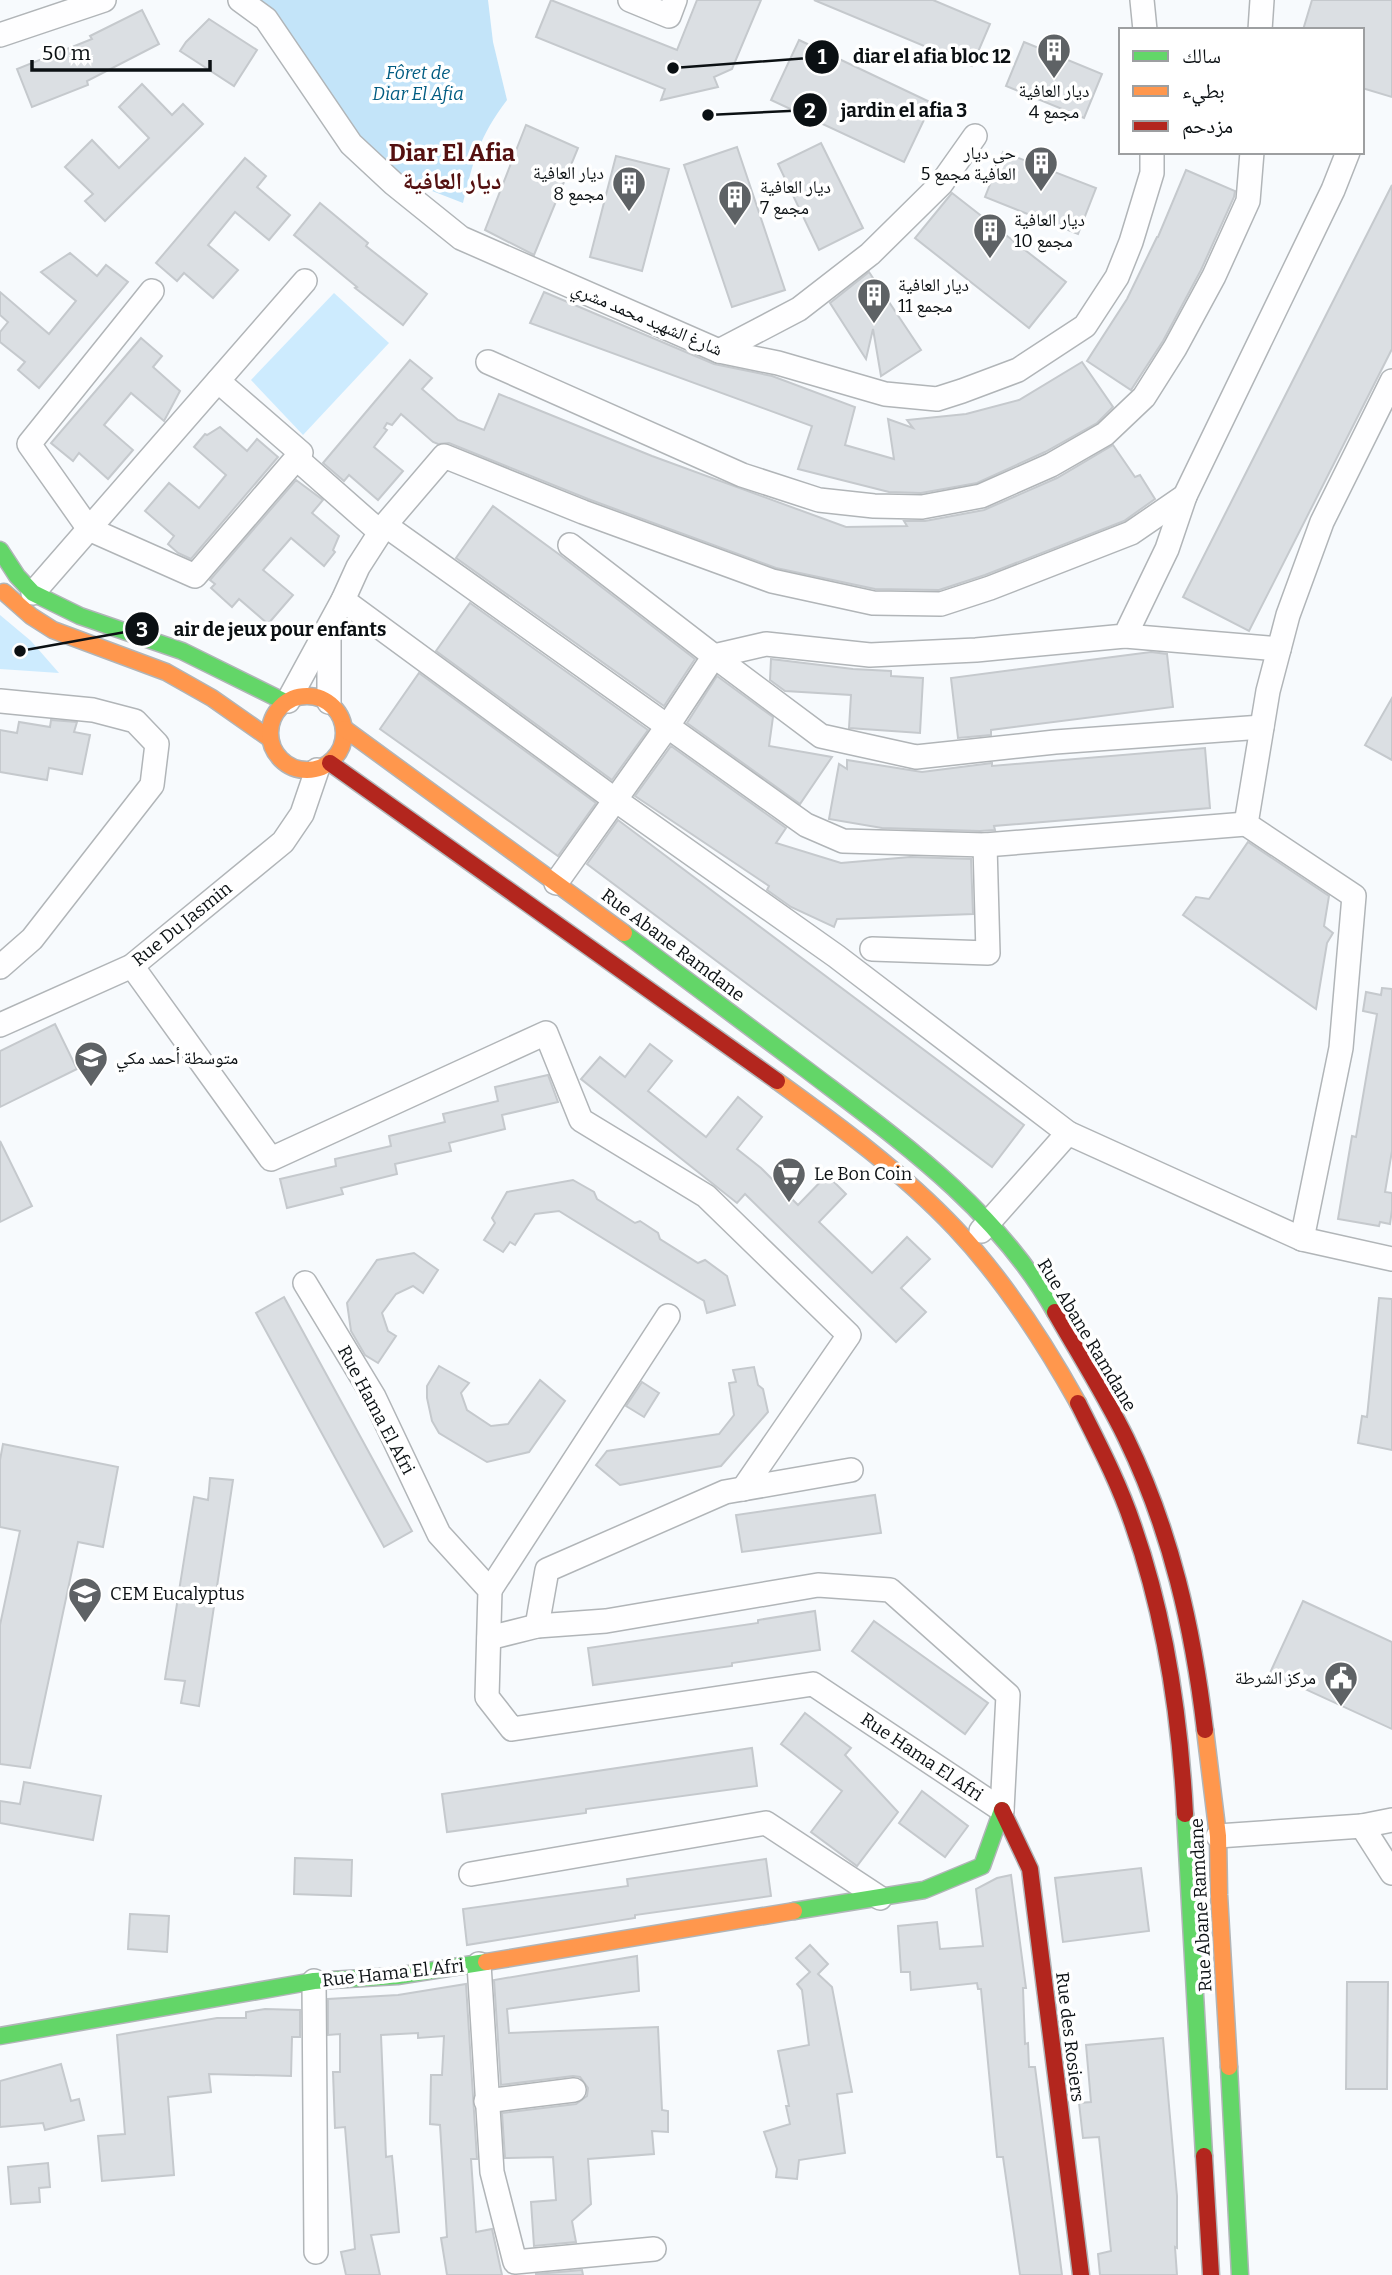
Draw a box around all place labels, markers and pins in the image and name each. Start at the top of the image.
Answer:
building icon: ديار العافية مجمع 4 [1035,31,1073,80]
callout: diar el afia bloc 12 [804,37,1025,77]
place label: ديار العافية مجمع 4 [1018,80,1090,124]
callout: jardin el afia 3 [792,90,982,130]
place label: حي ديار العافية مجمع 5 [921,142,1016,186]
building icon: حي ديار العافية مجمع 5 [1022,144,1060,193]
place label: ديار العافية مجمع 8 [533,162,604,206]
building icon: ديار العافية مجمع 8 [610,164,648,213]
place label: ديار العافية مجمع 7 [760,176,831,220]
building icon: ديار العافية مجمع 7 [716,178,754,227]
place label: ديار العافية مجمع 10 [1014,209,1085,253]
building icon: ديار العافية مجمع 10 [971,211,1009,260]
place label: ديار العافية مجمع 11 [898,274,969,318]
building icon: ديار العافية مجمع 11 [855,276,893,325]
callout: air de jeux pour enfants [124,609,400,649]
school or university icon: متوسطة أحمد مكي [72,1039,110,1088]
place label: متوسطة أحمد مكي [116,1047,238,1073]
supermarket icon: Le Bon Coin [770,1155,808,1204]
place label: Le Bon Coin [814,1163,913,1185]
school or university icon: CEM Eucalyptus [66,1575,104,1624]
place label: CEM Eucalyptus [110,1583,245,1605]
public building icon: مركز الشرطة [1322,1659,1360,1708]
place label: مركز الشرطة [1235,1667,1316,1689]

